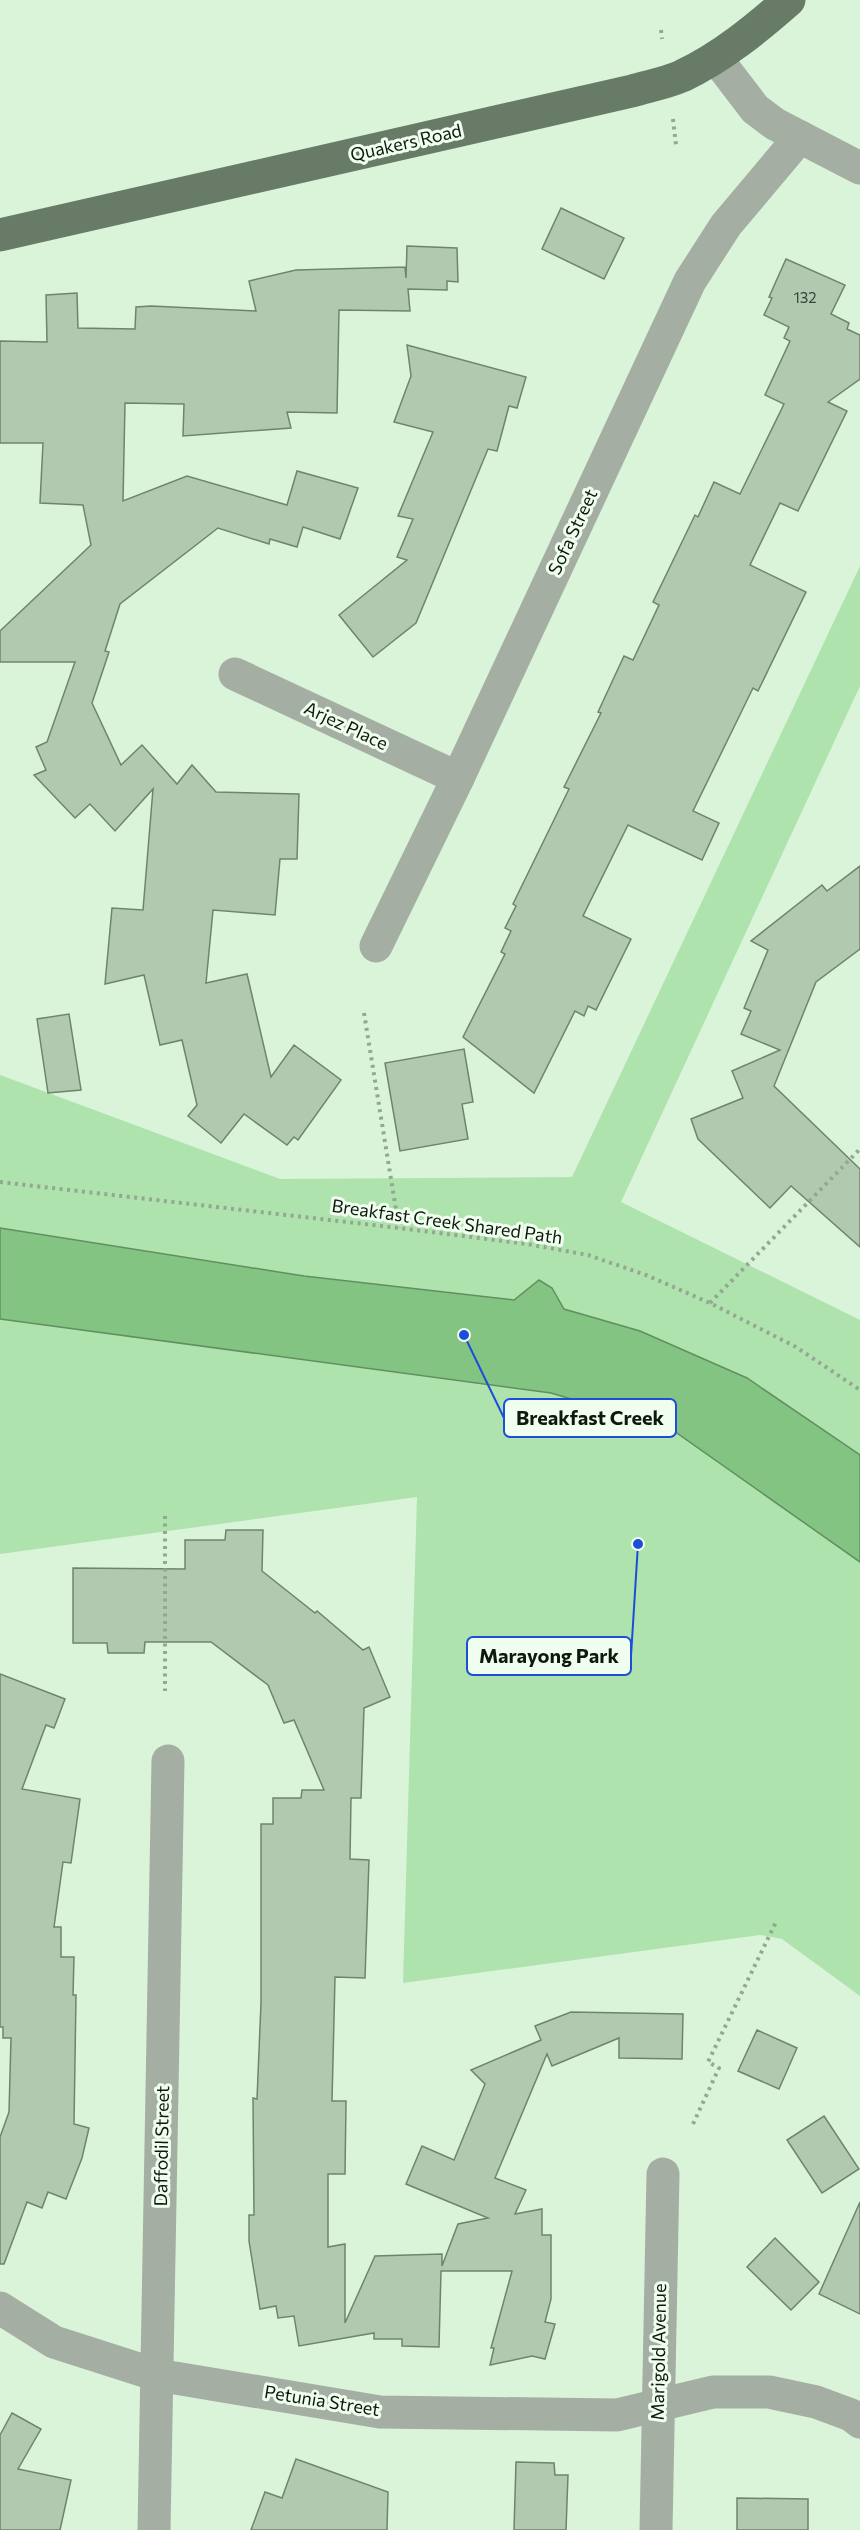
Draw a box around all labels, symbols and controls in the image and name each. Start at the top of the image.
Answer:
street label: Quakers Road [348,119,464,166]
house number: 132 [793,288,817,306]
street label: Sofa Street [543,485,601,578]
street label: Arjez Place [301,696,392,754]
street label: Breakfast Creek Shared Path [330,1194,564,1248]
callout: Breakfast Creek [504,1399,676,1437]
text: Breakfast Creek [516,1405,664,1429]
callout: Marayong Park [467,1637,631,1675]
text: Marayong Park [479,1643,620,1667]
street label: Daffodil Street [149,2085,173,2207]
street label: Marigold Avenue [646,2283,670,2421]
street label: Petunia Street [263,2380,381,2420]

